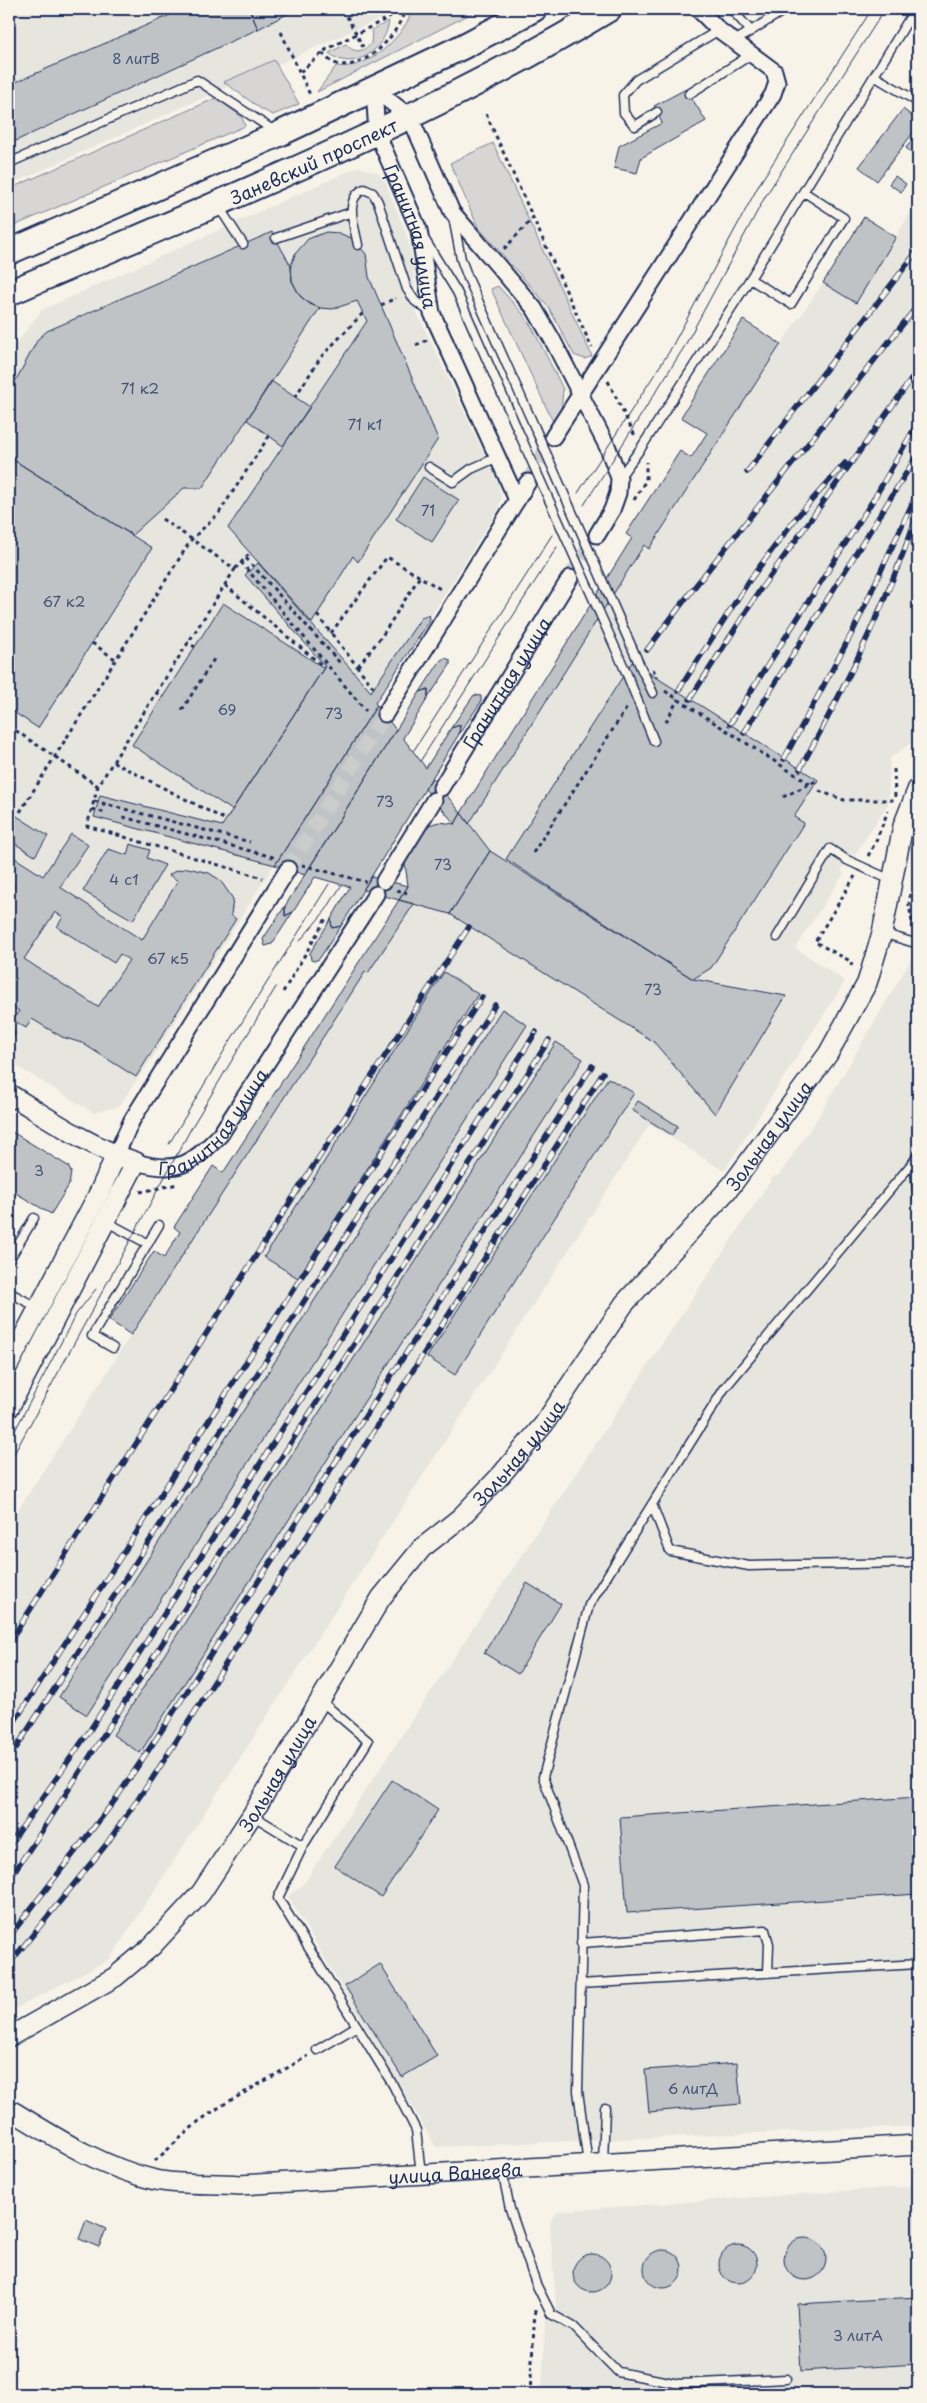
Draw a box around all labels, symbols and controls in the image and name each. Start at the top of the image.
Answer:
house number: 8 литВ [112,46,160,69]
street label: Заневский проспект [224,111,402,211]
street label: Гранитная улица [378,159,445,311]
house number: 71 к2 [121,376,159,399]
house number: 71 к1 [348,412,382,435]
house number: 71 [421,498,435,521]
house number: 67 к2 [43,589,85,612]
street label: Гранитная улица [455,611,557,753]
house number: 69 [218,697,236,720]
house number: 73 [325,701,343,724]
house number: 73 [376,789,394,812]
house number: 73 [434,852,452,875]
house number: 4 с1 [109,867,139,890]
house number: 67 к5 [147,946,189,969]
house number: 73 [644,977,662,1000]
street label: Гранитная улица [158,1062,274,1181]
street label: Зольная улица [719,1074,819,1196]
house number: 3 [34,1158,44,1181]
street label: Зольная улица [466,1393,571,1511]
street label: Зольная улица [231,1710,322,1836]
house number: 6 литД [668,2076,719,2099]
street label: улица Ванеева [388,2155,524,2190]
house number: 3 литА [833,2323,883,2346]

